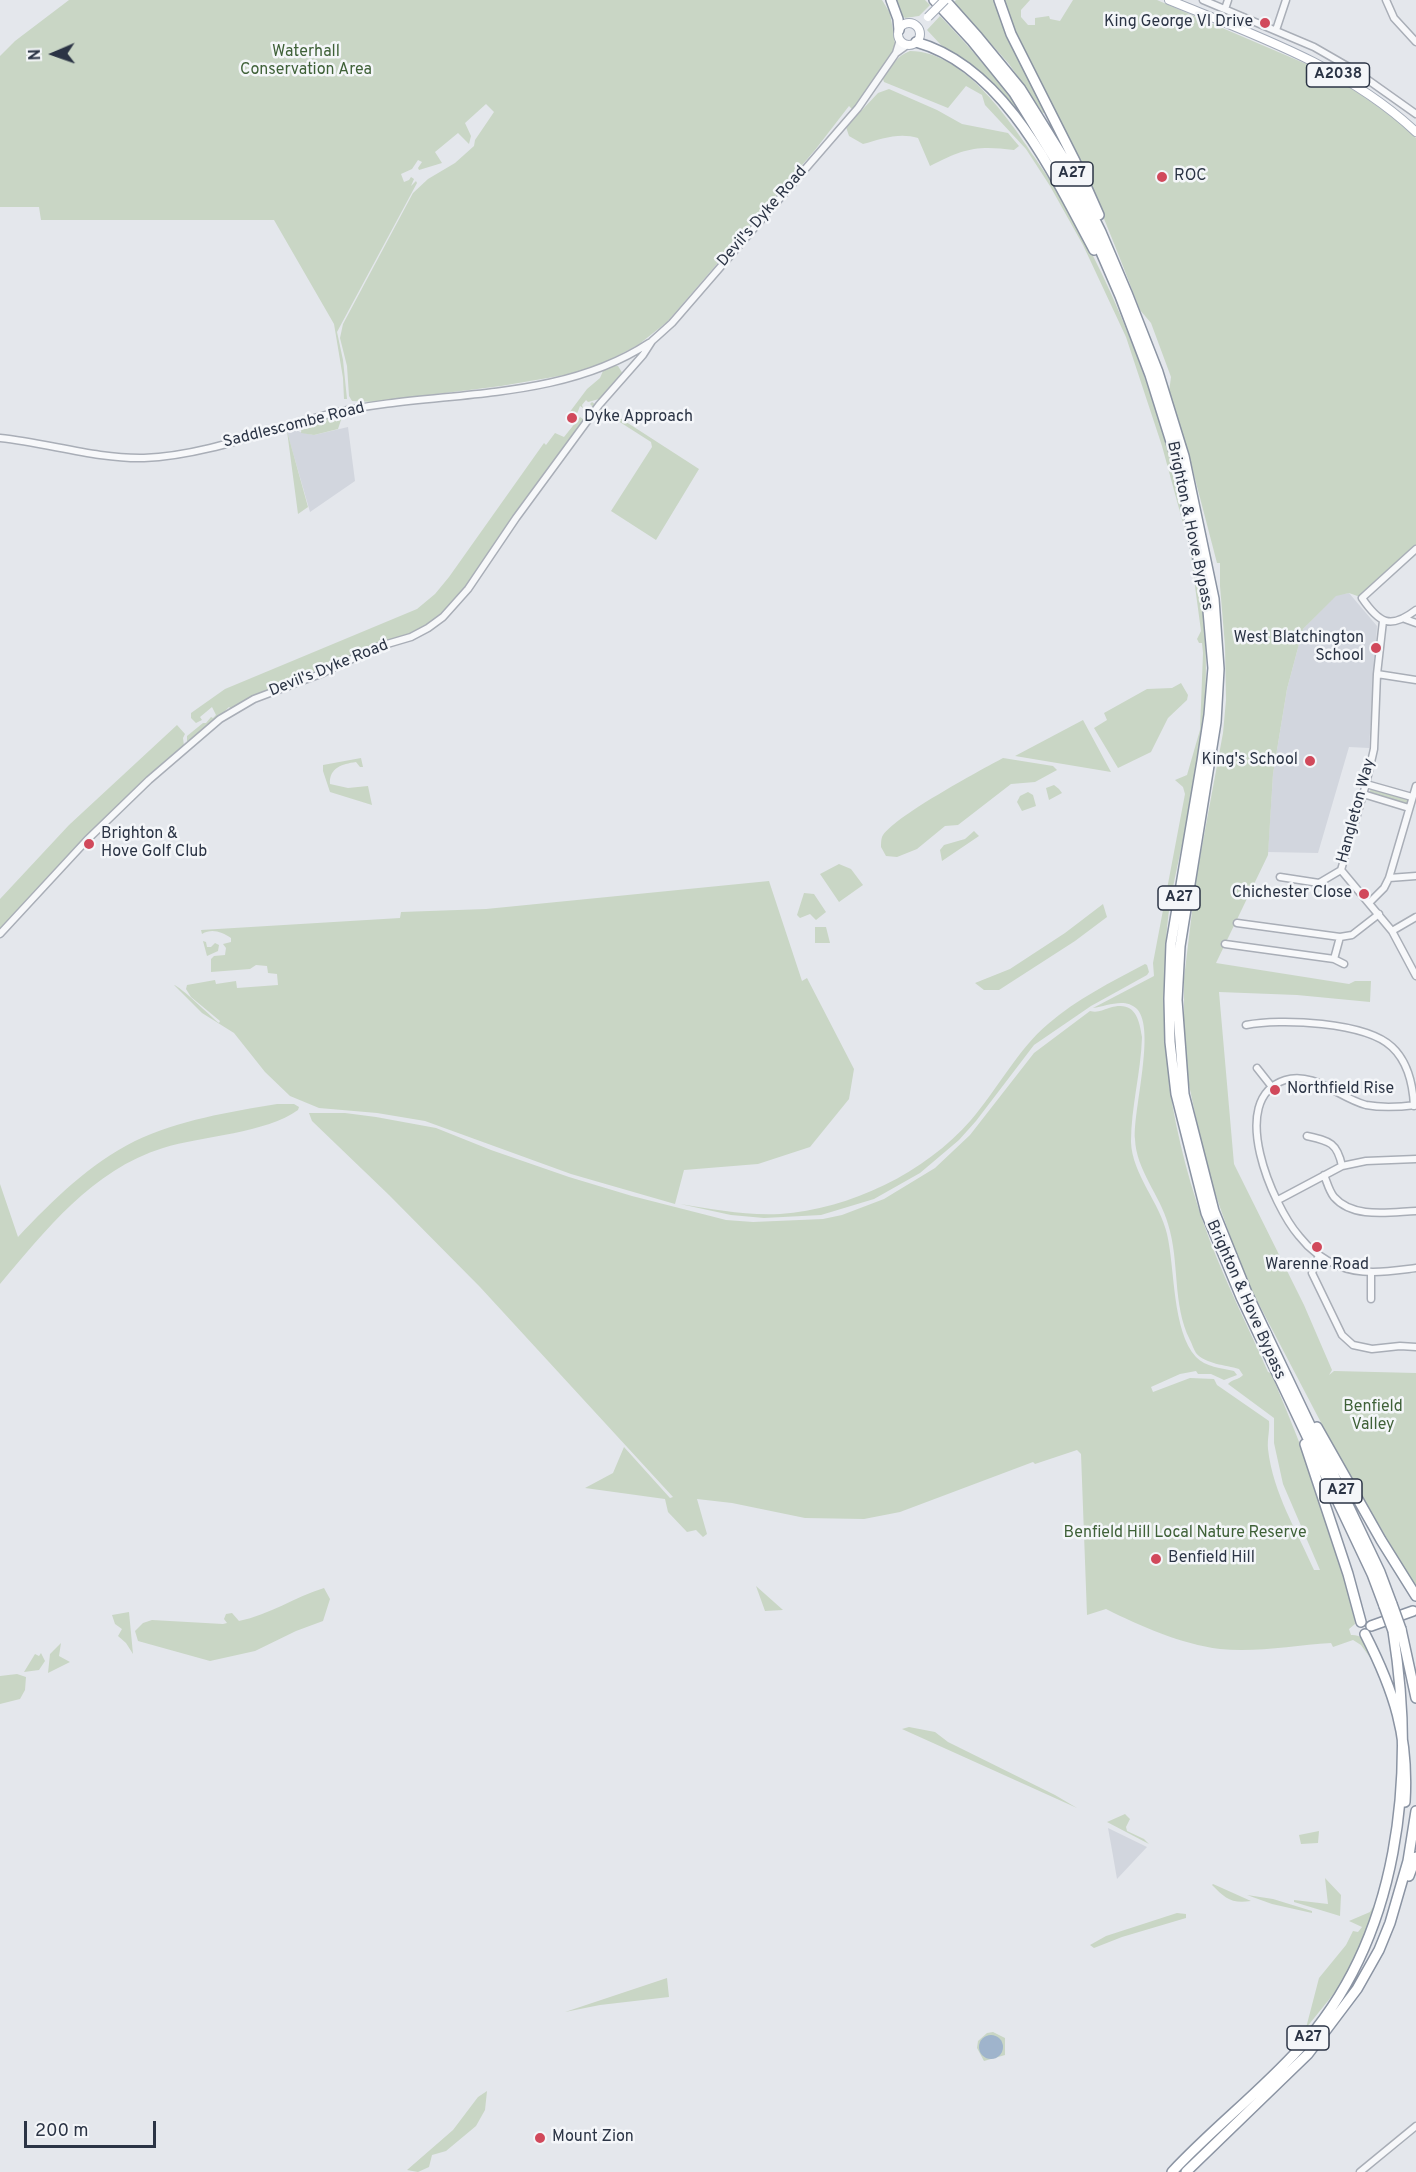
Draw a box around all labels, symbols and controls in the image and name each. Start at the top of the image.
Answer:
place label: King George VI Drive [1104,13,1253,33]
marker: King George VI Drive [1258,16,1272,30]
north arrow [24,24,84,84]
park label: Waterhall Conservation Area [240,43,372,81]
text: N [26,49,46,61]
road number: A2038 [1306,63,1370,87]
road number: A27 [1051,162,1093,186]
street label: Devil's Dyke Road [714,163,812,271]
place label: ROC [1174,167,1207,187]
marker: ROC [1155,170,1169,184]
street label: Saddlescombe Road [221,399,367,453]
place label: Dyke Approach [584,408,693,428]
marker: Dyke Approach [565,411,579,425]
street label: Brighton & Hove Bypass [1162,440,1216,612]
place label: West Blatchington School [1233,629,1364,667]
street label: Devil's Dyke Road [267,636,391,702]
marker: West Blatchington School [1369,641,1383,655]
place label: King's School [1202,751,1298,771]
marker: King's School [1303,754,1317,768]
street label: Hangleton Way [1334,757,1380,865]
place label: Brighton & Hove Golf Club [101,825,207,863]
marker: Brighton & Hove Golf Club [82,837,96,851]
place label: Chichester Close [1232,884,1352,904]
road number: A27 [1158,886,1200,910]
marker: Chichester Close [1357,887,1371,901]
place label: Northfield Rise [1287,1080,1394,1100]
marker: Northfield Rise [1268,1083,1282,1097]
street label: Brighton & Hove Bypass [1201,1217,1289,1383]
marker: Warenne Road [1310,1240,1324,1254]
place label: Warenne Road [1265,1256,1369,1276]
park label: Benfield Valley [1343,1398,1403,1436]
road number: A27 [1320,1479,1362,1503]
park label: Benfield Hill Local Nature Reserve [1064,1524,1306,1544]
place label: Benfield Hill [1168,1549,1255,1569]
marker: Benfield Hill [1149,1552,1163,1566]
road number: A27 [1287,2026,1329,2050]
scale bar [27,2109,159,2147]
text: 200 m [35,2120,88,2143]
place label: Mount Zion [552,2128,634,2148]
marker: Mount Zion [533,2131,547,2145]

